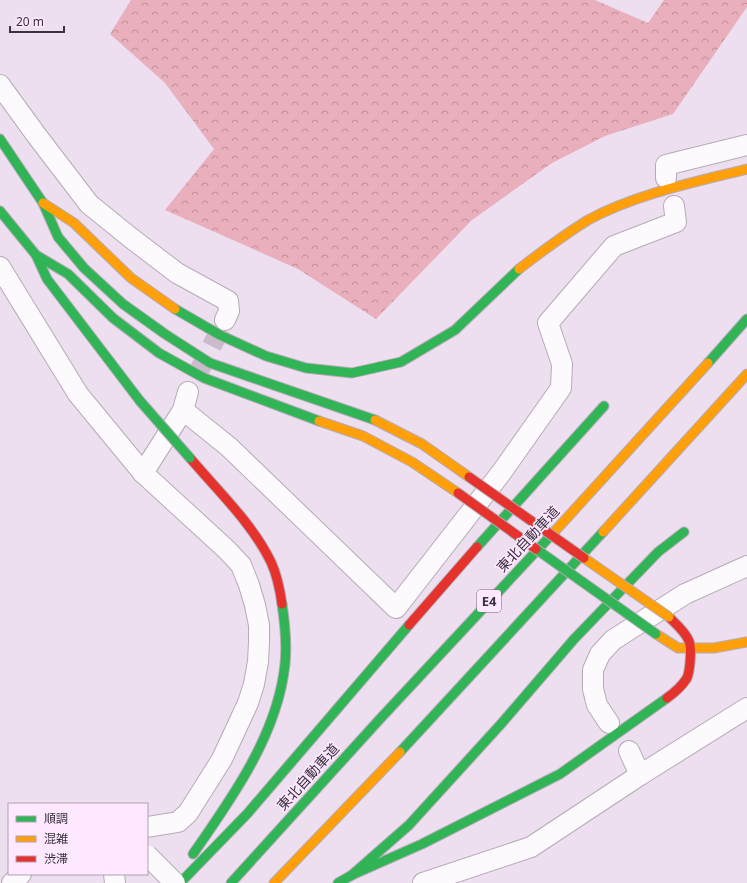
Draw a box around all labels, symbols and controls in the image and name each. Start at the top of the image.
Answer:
scale bar [10,8,64,34]
text: 20 m [16,13,44,30]
street label: 東北自動車道 [492,501,563,576]
road number: E4 [477,590,501,612]
street label: 東北自動車道 [272,739,343,814]
legend [8,803,148,875]
text: 順調 [44,810,68,827]
text: 混雑 [44,830,68,847]
text: 渋滞 [44,850,68,867]

